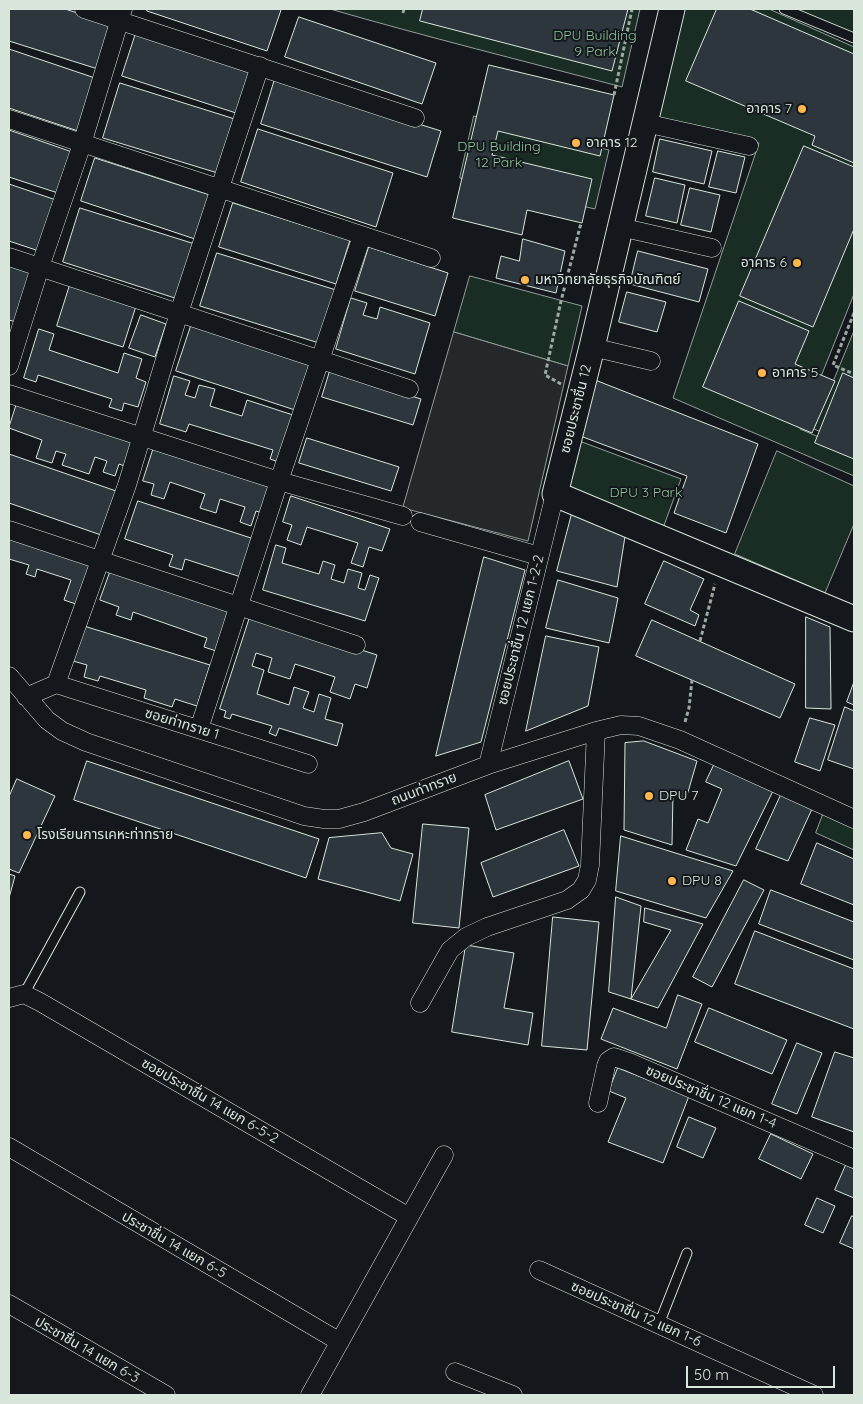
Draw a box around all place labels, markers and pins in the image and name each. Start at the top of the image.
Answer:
place label: อาคาร 7 [746,101,792,117]
marker: อาคาร 7 [796,103,808,115]
place label: อาคาร 12 [586,135,638,151]
marker: อาคาร 12 [570,137,582,149]
place label: อาคาร 6 [741,255,787,271]
marker: อาคาร 6 [791,257,803,269]
place label: มหาวิทยาลัยธุรกิจบัณฑิตย์ [535,272,681,288]
marker: มหาวิทยาลัยธุรกิจบัณฑิตย์ [519,274,531,286]
place label: อาคาร 5 [772,365,818,381]
marker: อาคาร 5 [756,367,768,379]
place label: DPU 7 [659,788,698,804]
marker: DPU 7 [643,790,655,802]
place label: โรงเรียนการเคหะท่าทราย [37,827,173,843]
marker: โรงเรียนการเคหะท่าทราย [21,829,33,841]
place label: DPU 8 [682,873,722,889]
marker: DPU 8 [666,875,678,887]

